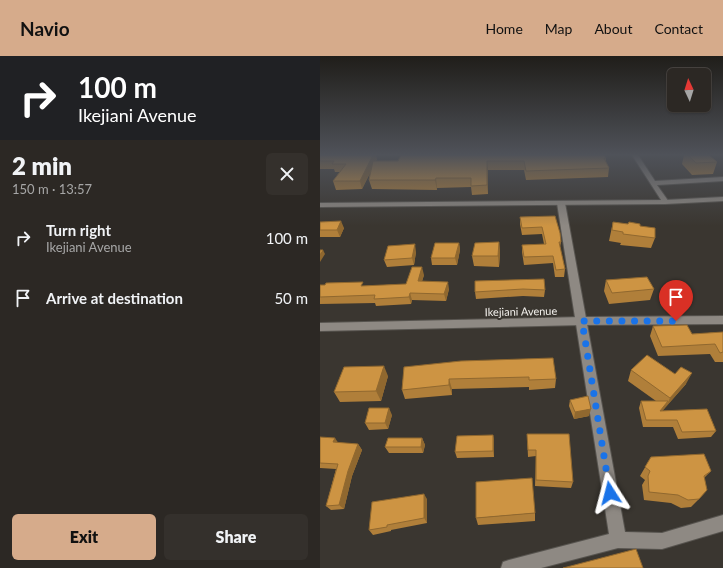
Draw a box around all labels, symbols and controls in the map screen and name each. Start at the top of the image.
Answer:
text: Navio [20,17,70,40]
text: Home [485,20,523,37]
text: Map [545,20,572,37]
text: About [594,20,632,37]
text: Contact [654,20,703,37]
north arrow [667,68,711,112]
map controls [667,68,711,112]
text: 100 m [78,70,157,104]
icon: right [12,72,64,124]
text: Ikejiani Avenue [78,104,197,126]
text: 2 min [12,151,72,180]
button: close [266,153,308,195]
text: 150 m · 13:57 [12,181,92,197]
text: Turn right [46,221,111,239]
icon: right [12,227,34,249]
text: 100 m [266,229,308,247]
text: Ikejiani Avenue [46,239,132,255]
pin [659,280,693,321]
icon: arrive [665,286,687,308]
icon: arrive [12,287,34,309]
text: Arrive at destination [46,289,183,307]
text: 50 m [274,289,308,307]
street label: Ikejiani Avenue [485,304,558,318]
position arrow [589,472,631,514]
button: Exit [12,514,156,560]
button: Share [164,514,308,560]

